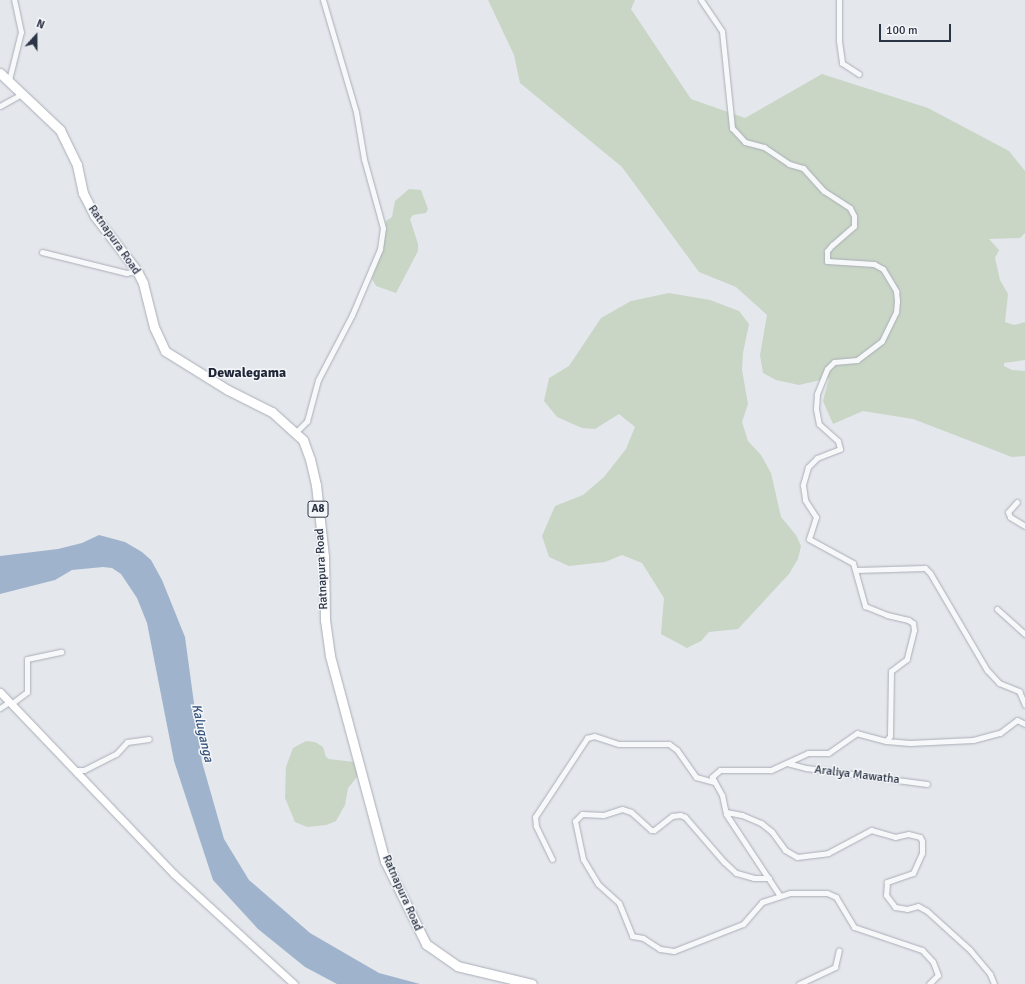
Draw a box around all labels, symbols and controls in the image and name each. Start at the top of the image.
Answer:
north arrow [16,16,56,56]
scale bar [881,16,953,42]
text: N [35,17,46,32]
text: 100 m [886,23,918,38]
street label: Ratnapura Road [85,202,143,278]
district label: Dewalegama [208,365,286,381]
road number: A8 [307,500,329,518]
street label: Ratnapura Road [313,528,331,610]
water label: Kaluganga [188,702,216,764]
street label: Araliya Mawatha [814,763,900,787]
street label: Ratnapura Road [379,853,425,933]

